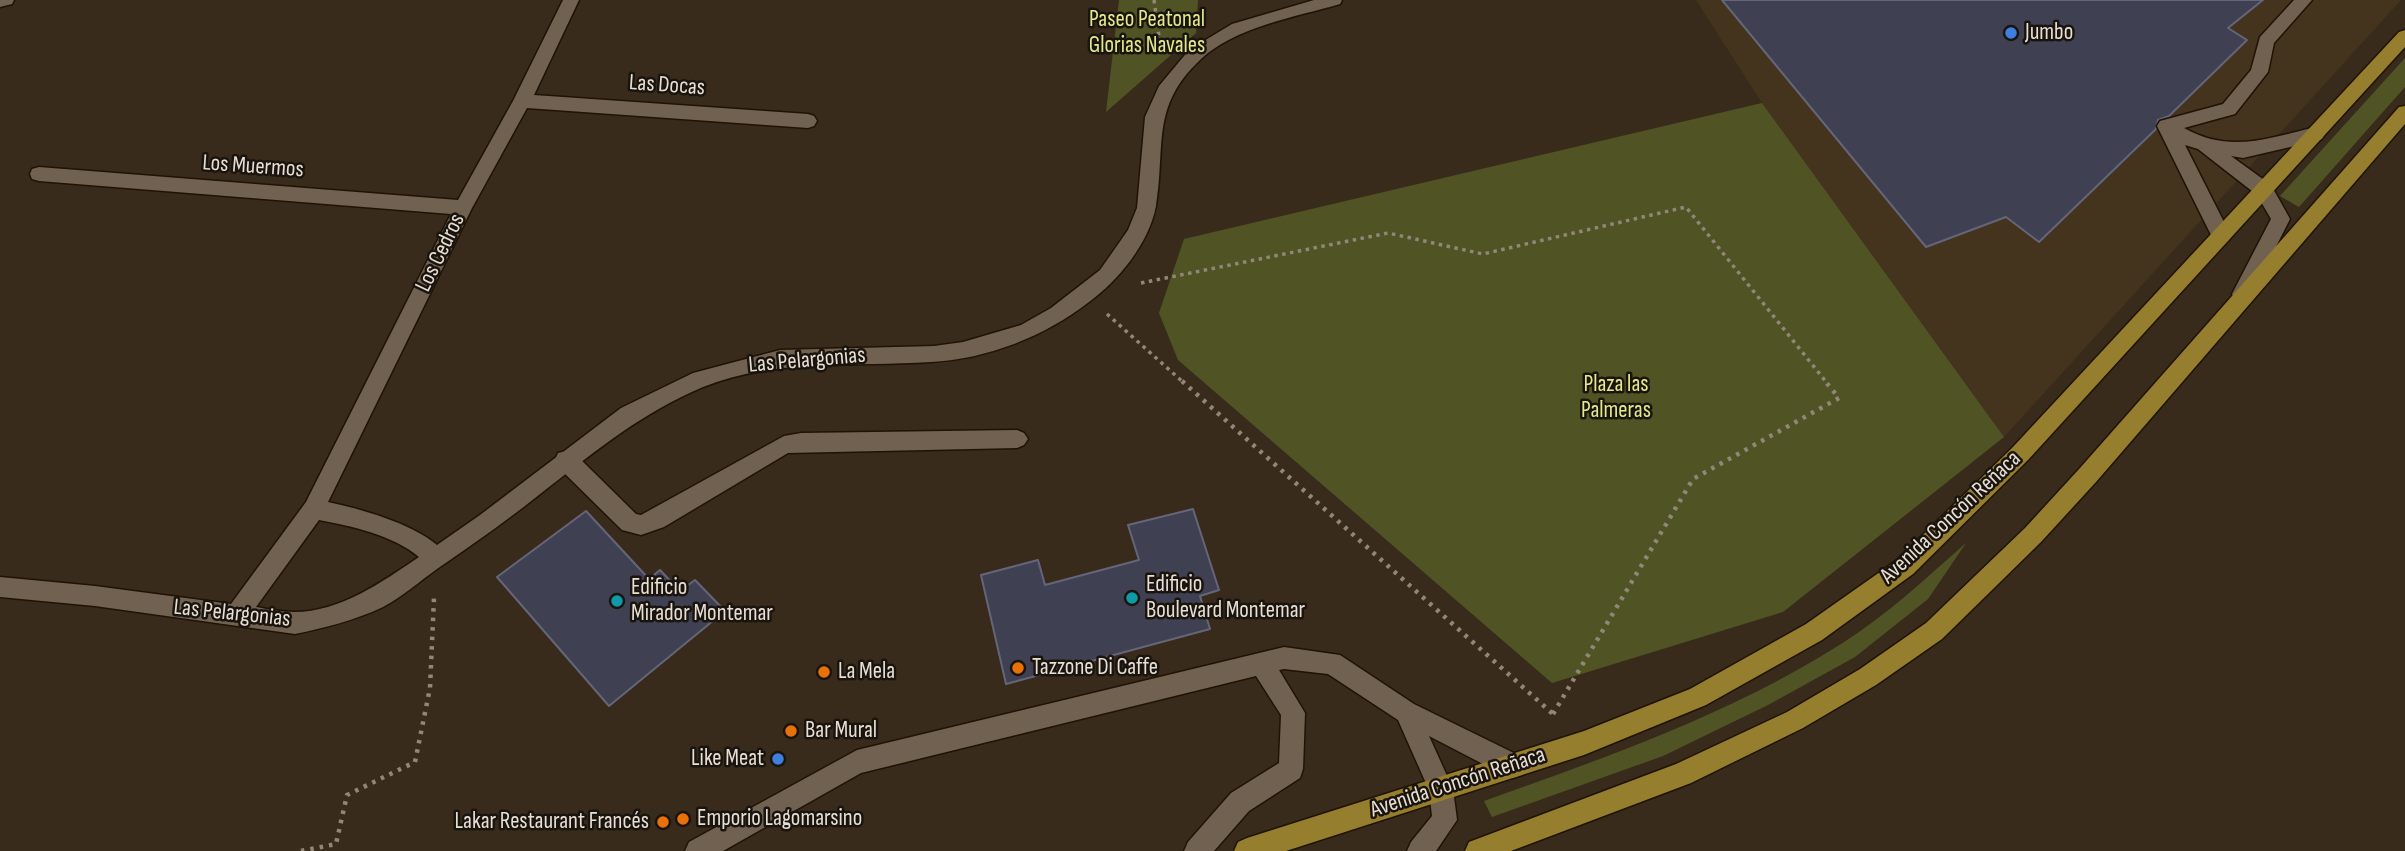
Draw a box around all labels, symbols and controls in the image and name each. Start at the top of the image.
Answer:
park label: Paseo Peatonal Glorias Navales [1089,6,1205,60]
place label: Jumbo [2025,19,2073,47]
marker: Jumbo [2003,25,2019,41]
street label: Las Docas [628,70,706,102]
street label: Los Muermos [201,150,305,184]
street label: Los Cedros [410,209,472,297]
street label: Las Pelargonias [747,342,867,380]
park label: Plaza las Palmeras [1581,371,1651,425]
street label: Avenida Concón Reñaca [1875,446,2027,590]
place label: Edificio Boulevard Montemar [1146,571,1305,625]
place label: Edificio Mirador Montemar [631,574,773,628]
marker: Edificio Boulevard Montemar [1124,590,1140,606]
marker: Edificio Mirador Montemar [609,593,625,609]
street label: Las Pelargonias [172,594,292,634]
place label: Tazzone Di Caffe [1032,654,1158,682]
place label: La Mela [838,658,895,686]
marker: Tazzone Di Caffe [1010,660,1026,676]
marker: La Mela [816,664,832,680]
place label: Bar Mural [805,717,877,745]
marker: Bar Mural [783,723,799,739]
street label: Avenida Concón Reñaca [1367,742,1549,824]
place label: Like Meat [691,745,764,773]
marker: Like Meat [770,751,786,767]
place label: Emporio Lagomarsino [697,805,862,833]
place label: Lakar Restaurant Francés [455,808,649,836]
marker: Emporio Lagomarsino [675,811,691,827]
marker: Lakar Restaurant Francés [655,814,671,830]

